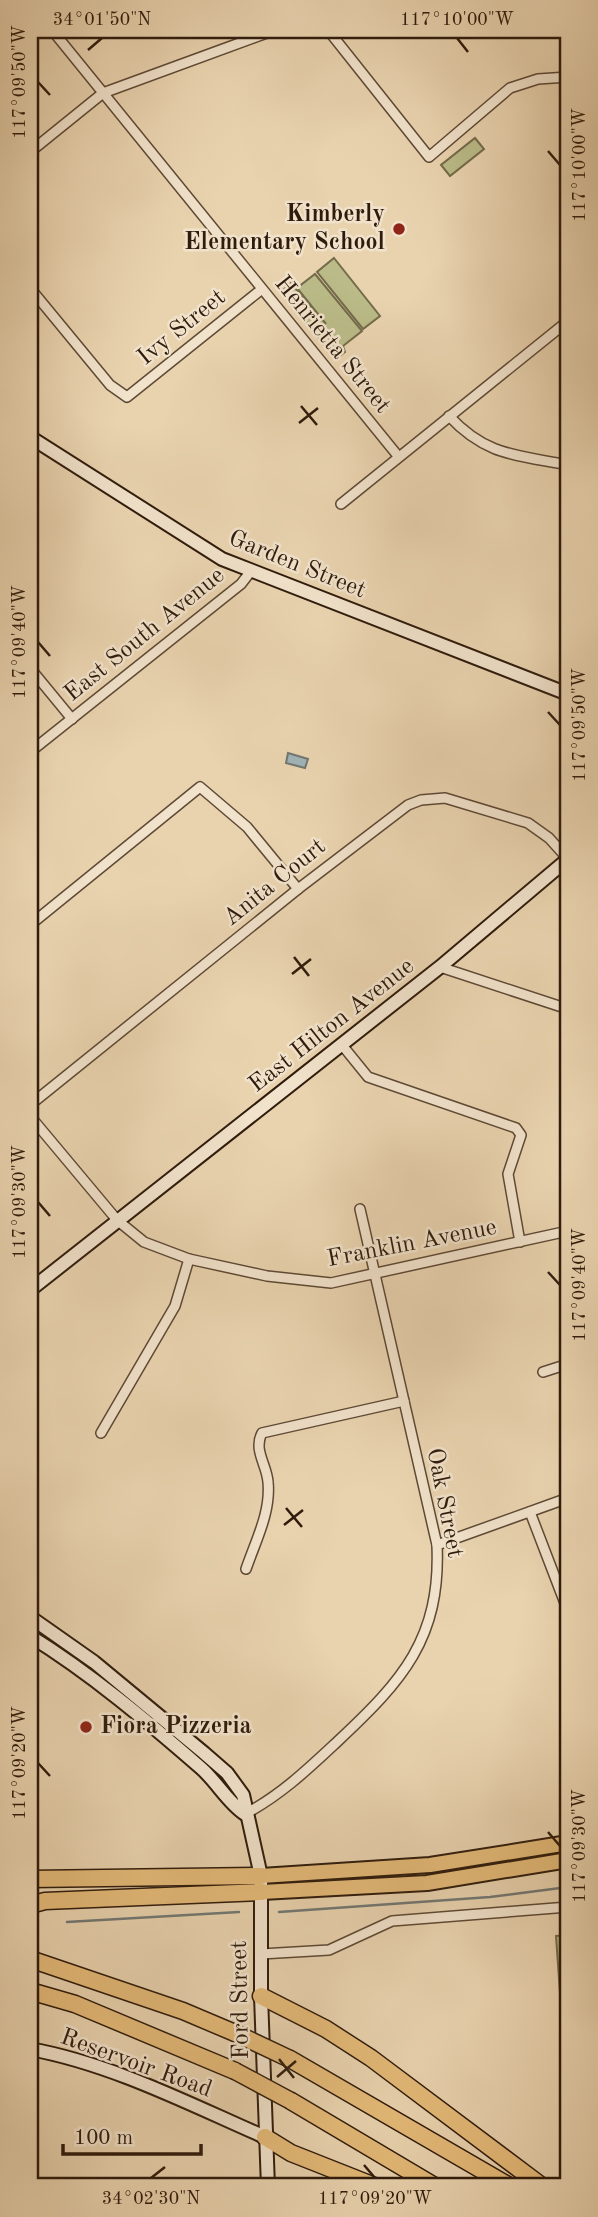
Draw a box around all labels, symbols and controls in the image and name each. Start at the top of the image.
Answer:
text: 34°01'50"N [53,11,151,29]
text: 117°10'00"W [400,11,514,29]
text: 117°09'50"W [11,25,29,139]
text: 117°10'00"W [571,108,589,222]
place label: Kimberly Elementary School [184,203,385,255]
marker: Kimberly Elementary School [391,221,407,237]
street label: Henrietta Street [269,272,395,418]
street label: Ivy Street [134,286,230,370]
street label: Garden Street [225,527,369,603]
street label: East South Avenue [61,563,229,707]
text: 117°09'40"W [11,585,29,699]
text: 117°09'50"W [571,668,589,782]
street label: Anita Court [219,835,331,931]
street label: East Hilton Avenue [245,954,419,1098]
text: 117°09'30"W [11,1145,29,1259]
street label: Franklin Avenue [325,1216,499,1272]
text: 117°09'40"W [571,1228,589,1342]
street label: Oak Street [422,1446,466,1560]
text: 117°09'20"W [11,1706,29,1820]
place label: Fiora Pizzeria [100,1715,252,1739]
marker: Fiora Pizzeria [78,1719,94,1735]
text: 117°09'30"W [571,1789,589,1903]
street label: Ford Street [228,1940,254,2060]
street label: Reservoir Road [57,2025,215,2103]
scale bar [63,2112,201,2156]
text: 100 m [74,2128,133,2149]
text: 34°02'30"N [102,2190,200,2208]
text: 117°09'20"W [318,2190,432,2208]

